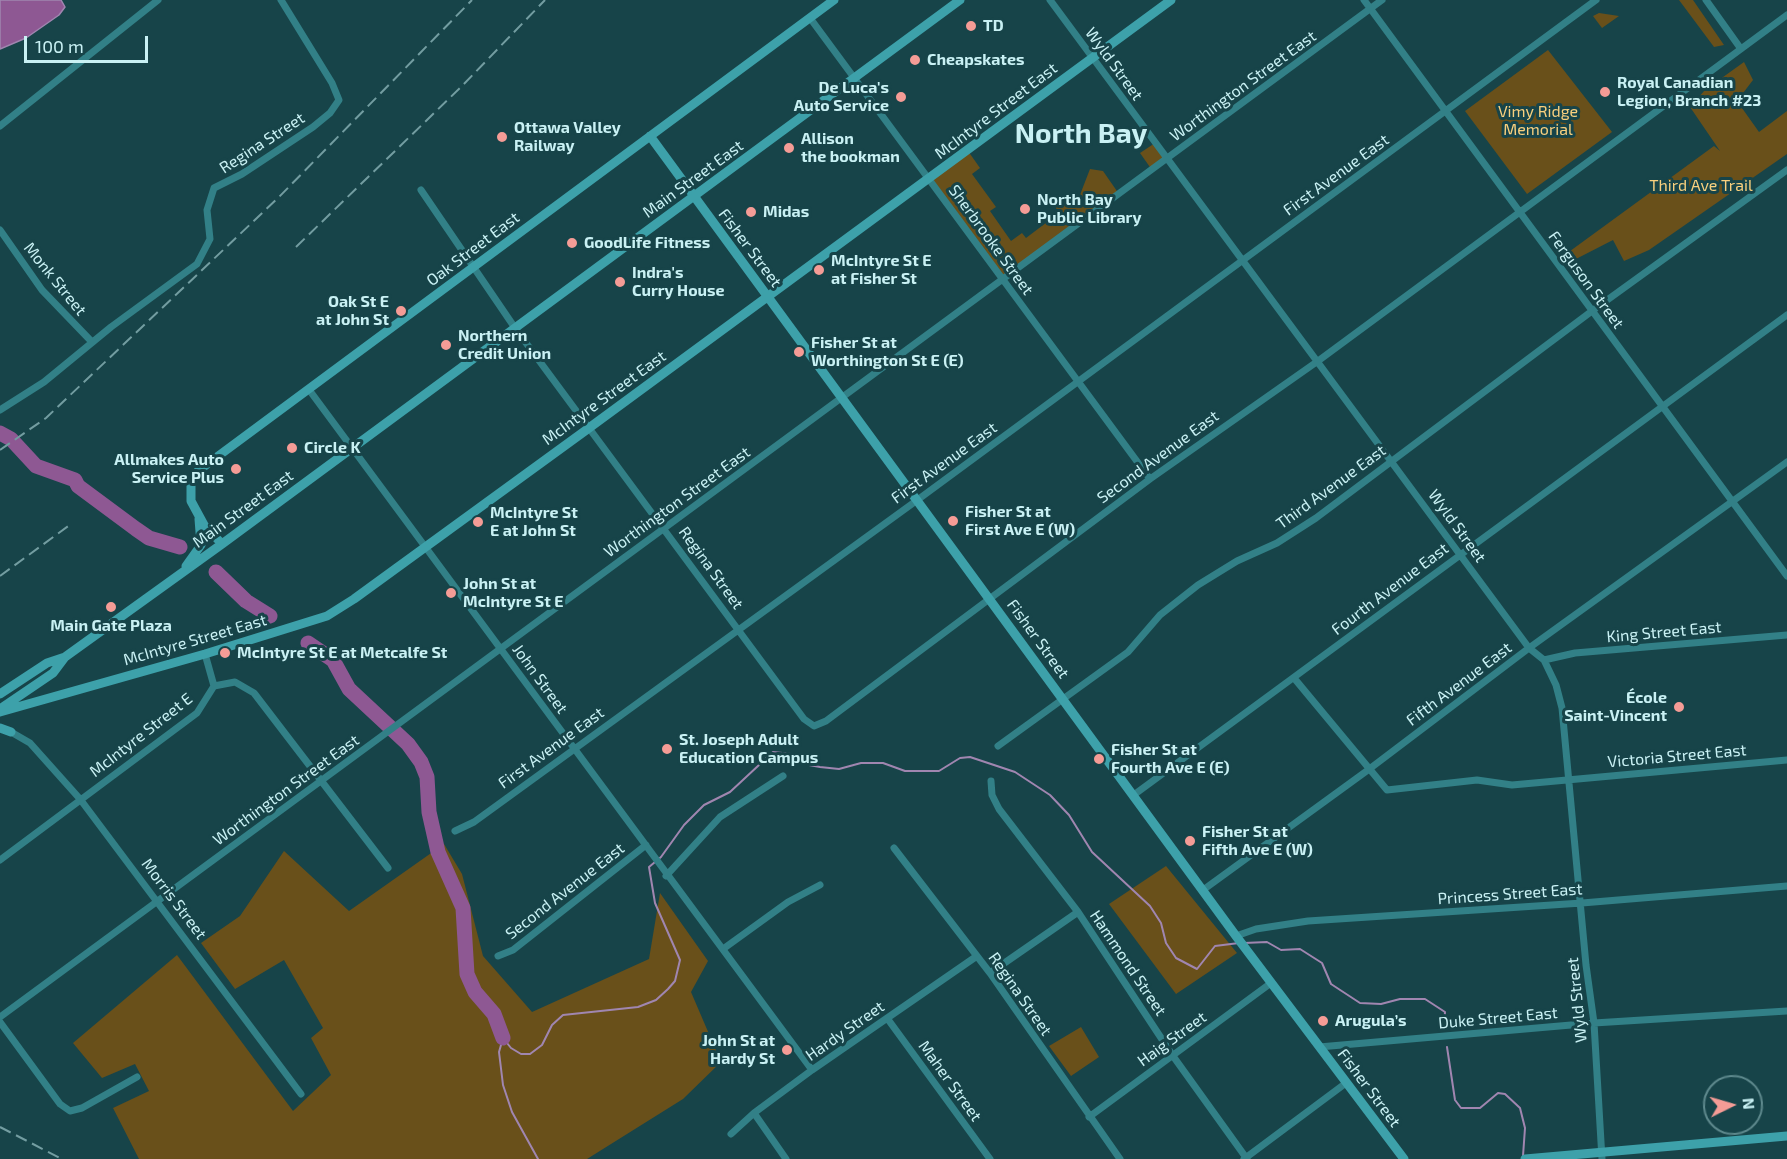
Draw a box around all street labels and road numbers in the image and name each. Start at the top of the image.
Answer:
street label: Wyld Street [1081,24,1147,104]
street label: Worthington Street East [1166,27,1320,145]
street label: McIntyre Street East [931,59,1061,163]
street label: Regina Street [216,108,308,178]
street label: First Avenue East [1279,130,1393,220]
street label: Main Street East [639,136,747,222]
street label: Sherbrooke Street [945,181,1037,299]
street label: Fisher Street [714,205,786,291]
street label: Oak Street East [423,208,523,290]
street label: Ferguson Street [1544,227,1628,333]
street label: Monk Street [20,239,90,319]
street label: McIntyre Street East [538,347,670,449]
street label: Second Avenue East [1093,406,1223,508]
street label: First Avenue East [887,418,1001,508]
street label: Third Avenue East [1272,441,1390,533]
street label: Worthington Street East [600,443,754,561]
street label: Main Street East [189,466,297,552]
street label: Wyld Street [1424,486,1490,566]
street label: Regina Street [675,523,747,613]
street label: Fourth Avenue East [1328,539,1452,639]
street label: Fisher Street [1003,596,1073,682]
street label: McIntyre Street East [121,610,269,670]
street label: King Street East [1606,617,1722,647]
street label: Fifth Avenue East [1403,638,1515,730]
street label: John Street [508,641,572,717]
street label: McIntyre Street E [86,689,196,781]
street label: First Avenue East [494,703,608,793]
street label: Worthington Street East [209,731,363,849]
street label: Victoria Street East [1607,740,1747,772]
street label: Second Avenue East [502,839,628,943]
street label: Morris Street [137,855,211,943]
street label: Princess Street East [1437,879,1583,909]
street label: Hammond Street [1086,907,1170,1019]
street label: Regina Street [984,949,1056,1039]
street label: Wyld Street [1563,956,1591,1044]
street label: Hardy Street [802,997,888,1065]
street label: Duke Street East [1437,1003,1559,1033]
street label: Haig Street [1134,1008,1210,1070]
street label: Maher Street [914,1037,986,1125]
street label: Fisher Street [1333,1045,1405,1131]

